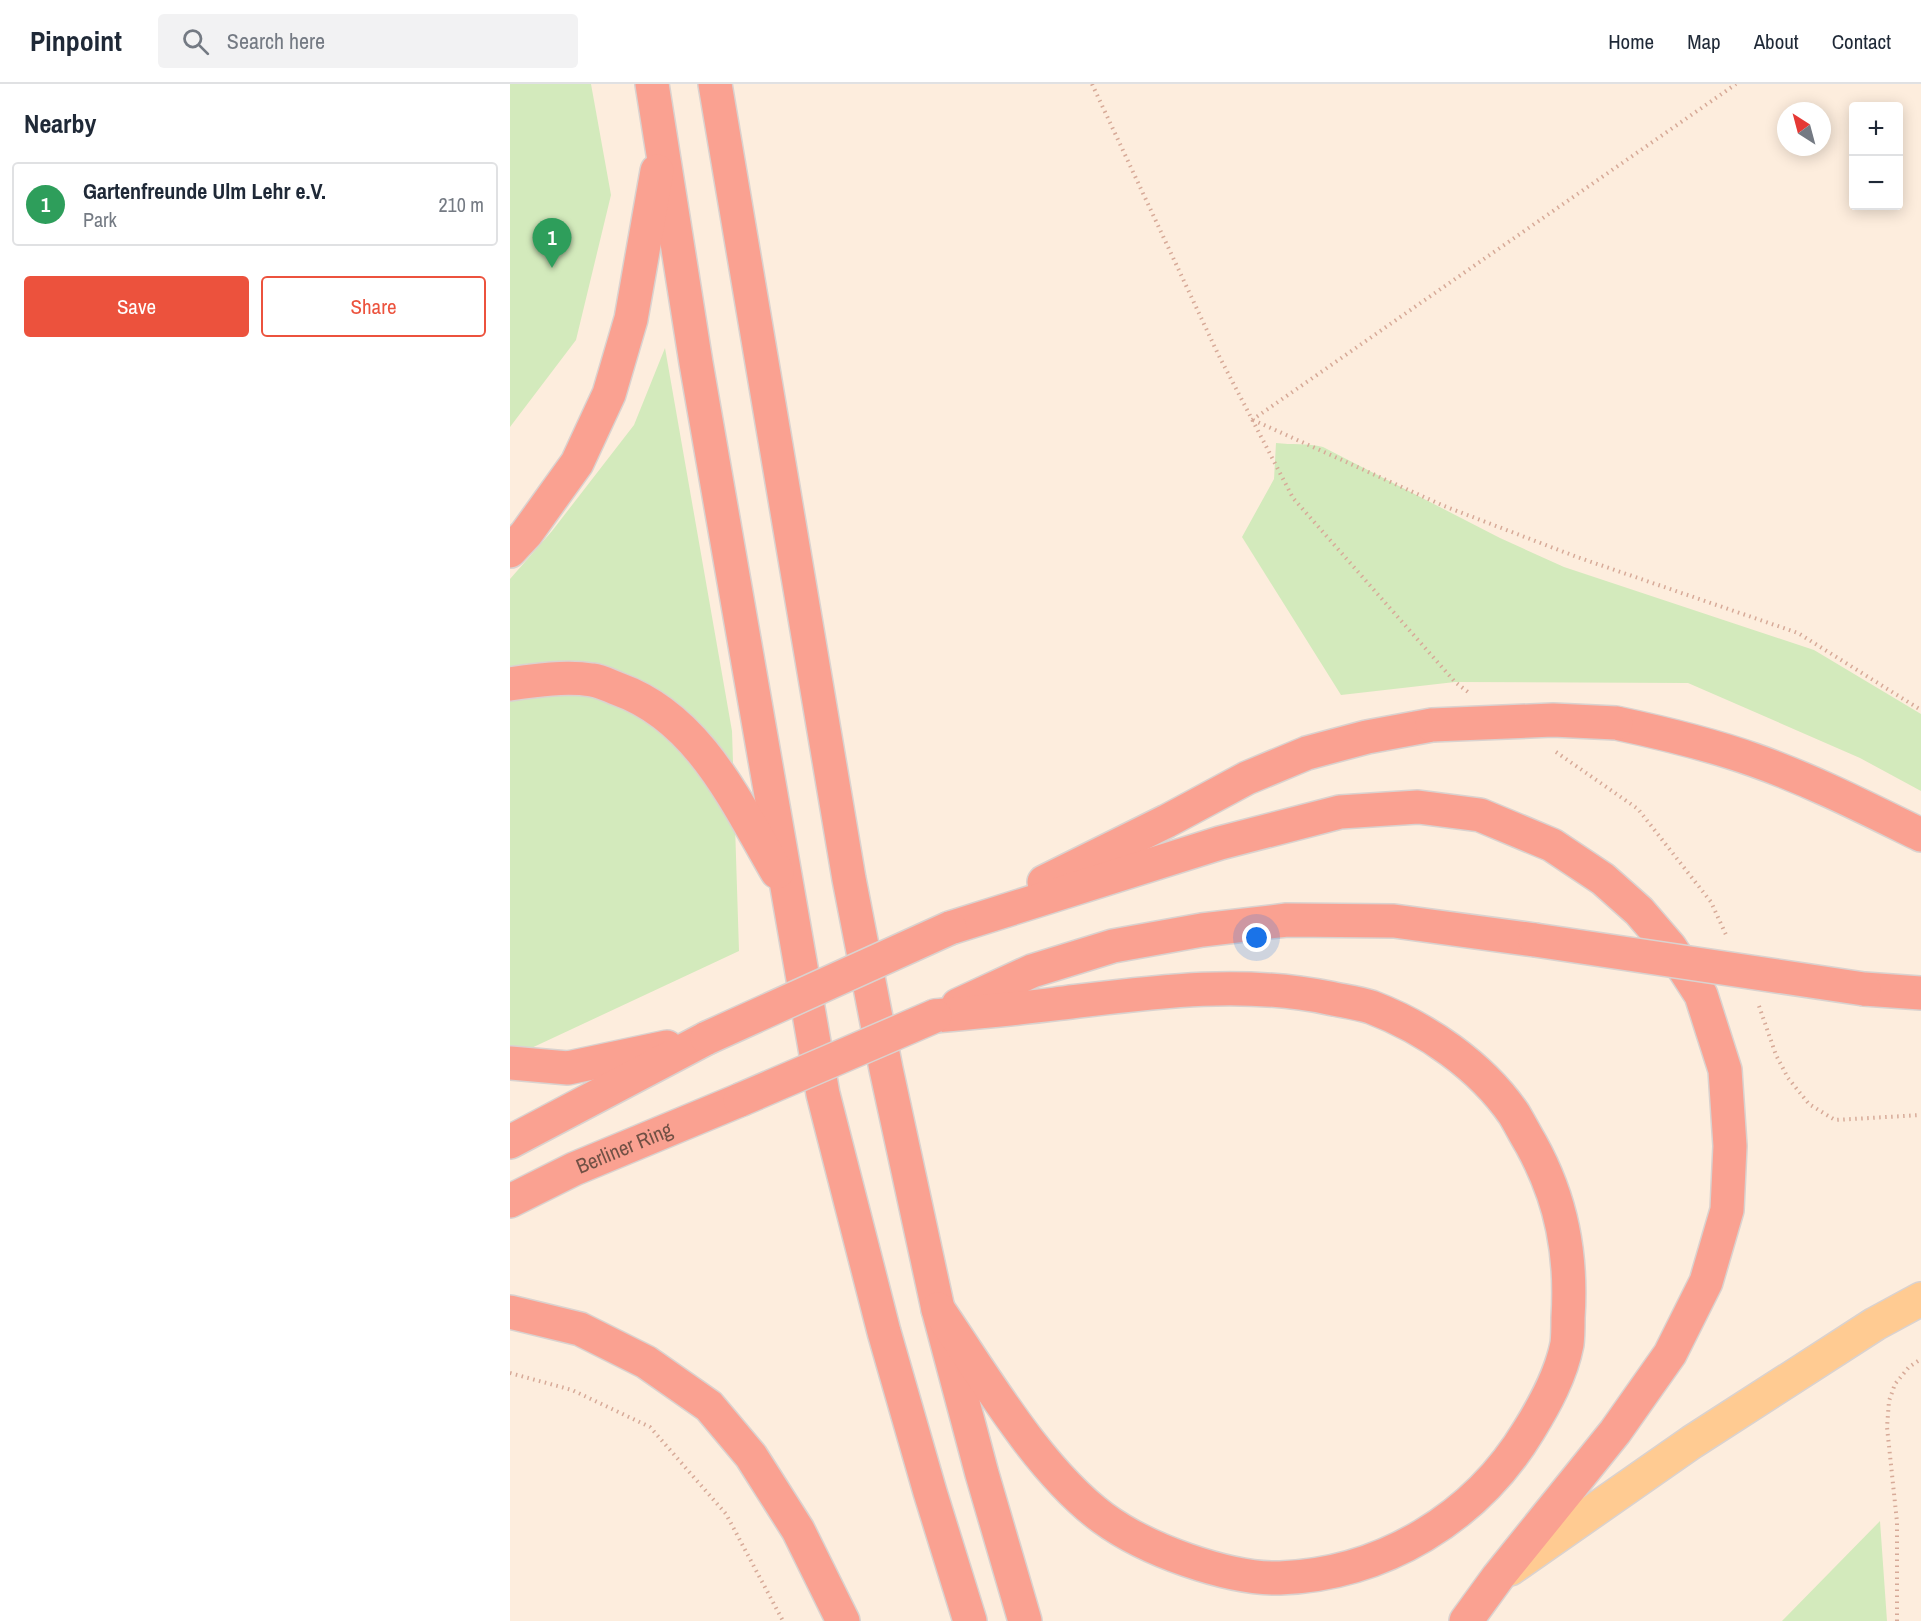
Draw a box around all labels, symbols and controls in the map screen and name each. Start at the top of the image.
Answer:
search box [158,14,578,68]
text: Pinpoint [30,22,122,60]
icon: search [179,25,212,58]
text: Search here [227,26,325,56]
text: Home [1608,27,1654,56]
text: Map [1687,27,1721,56]
text: About [1754,27,1799,56]
text: Contact [1832,27,1891,56]
north arrow [1777,102,1831,156]
map controls [1849,102,1903,210]
button: + [1849,102,1903,156]
text: Nearby [24,106,96,141]
button: − [1849,156,1903,210]
text: Gartenfreunde Ulm Lehr e.V. [83,176,326,206]
text: 1 [41,191,50,218]
text: 210 m [438,191,484,218]
text: Park [83,206,117,233]
pin: 1 [532,218,572,268]
button: Save [24,276,249,337]
button: Share [261,276,486,337]
your location [1242,923,1271,952]
street label: Berliner Ring [572,1115,677,1181]

